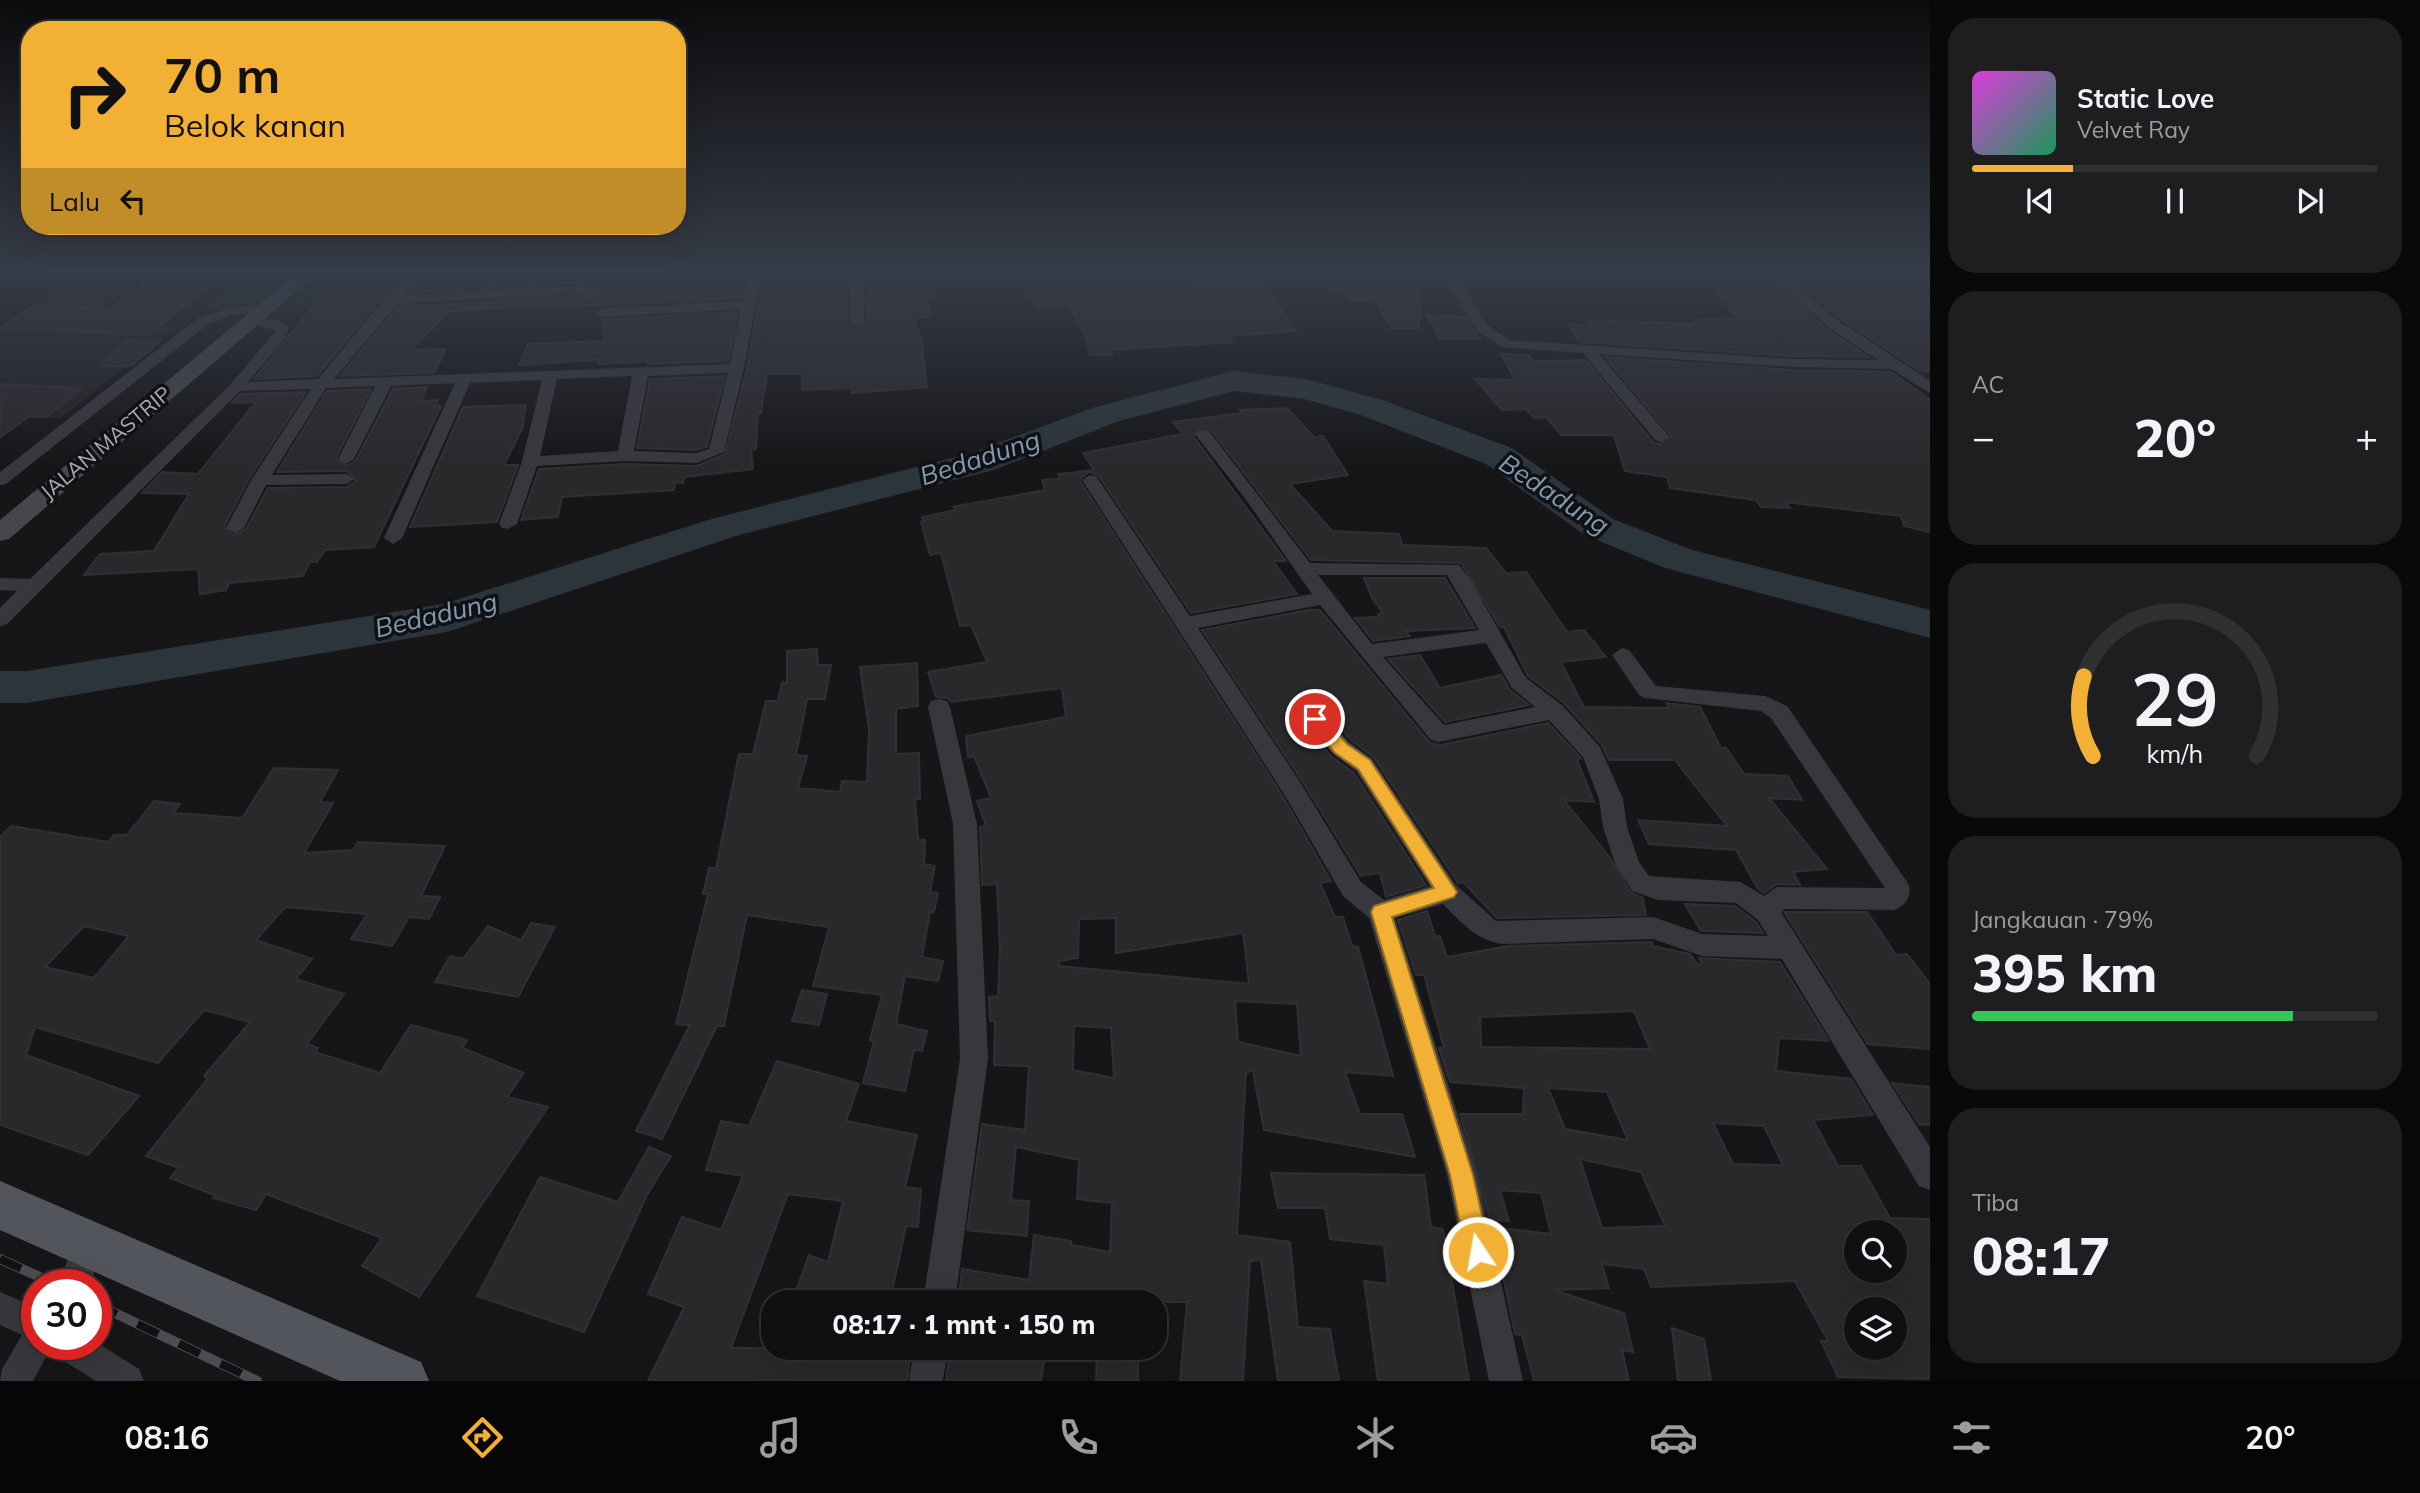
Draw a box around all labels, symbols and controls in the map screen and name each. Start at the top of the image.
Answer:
text: 70 m [164,44,280,105]
icon: right [49,49,140,140]
text: Static Love [2077,82,2214,115]
text: Belok kanan [164,105,346,145]
text: Velvet Ray [2077,115,2190,144]
icon: left [114,182,152,220]
icon: previous [2021,182,2059,220]
icon: pause [2156,182,2194,220]
icon: next [2291,182,2329,220]
text: Lalu [49,185,100,218]
text: AC [1972,370,2004,399]
street label: JALAN MASTRIP [35,380,176,504]
text: 20° [2134,405,2216,470]
text: − [1972,413,1995,461]
text: + [2355,413,2378,461]
water label: Bedadung [916,423,1044,492]
water label: Bedadung [1493,446,1615,541]
water label: Bedadung [371,584,500,645]
text: 29 [2131,654,2219,745]
pin [1285,689,1345,749]
icon: arrive [1296,700,1334,738]
text: km/h [2147,738,2203,769]
text: Jangkauan · 79% [1972,905,2153,934]
text: 395 km [1972,940,2157,1005]
text: Tiba [1972,1188,2019,1217]
position arrow [1441,1215,1515,1289]
map controls [1844,1220,1907,1360]
button: search [1844,1220,1907,1283]
text: 08:17 [1972,1223,2110,1288]
speed limit sign: 30 [21,1269,112,1360]
button: layers [1844,1297,1907,1360]
text: 08:17 · 1 mnt · 150 m [833,1308,1095,1341]
icon: directions [458,1413,507,1462]
icon: music [756,1413,805,1462]
icon: phone [1054,1413,1103,1462]
icon: climate [1351,1413,1400,1462]
icon: car [1649,1413,1698,1462]
icon: filters [1947,1413,1996,1462]
text: 08:16 [124,1417,209,1457]
text: 20° [2245,1417,2295,1457]

